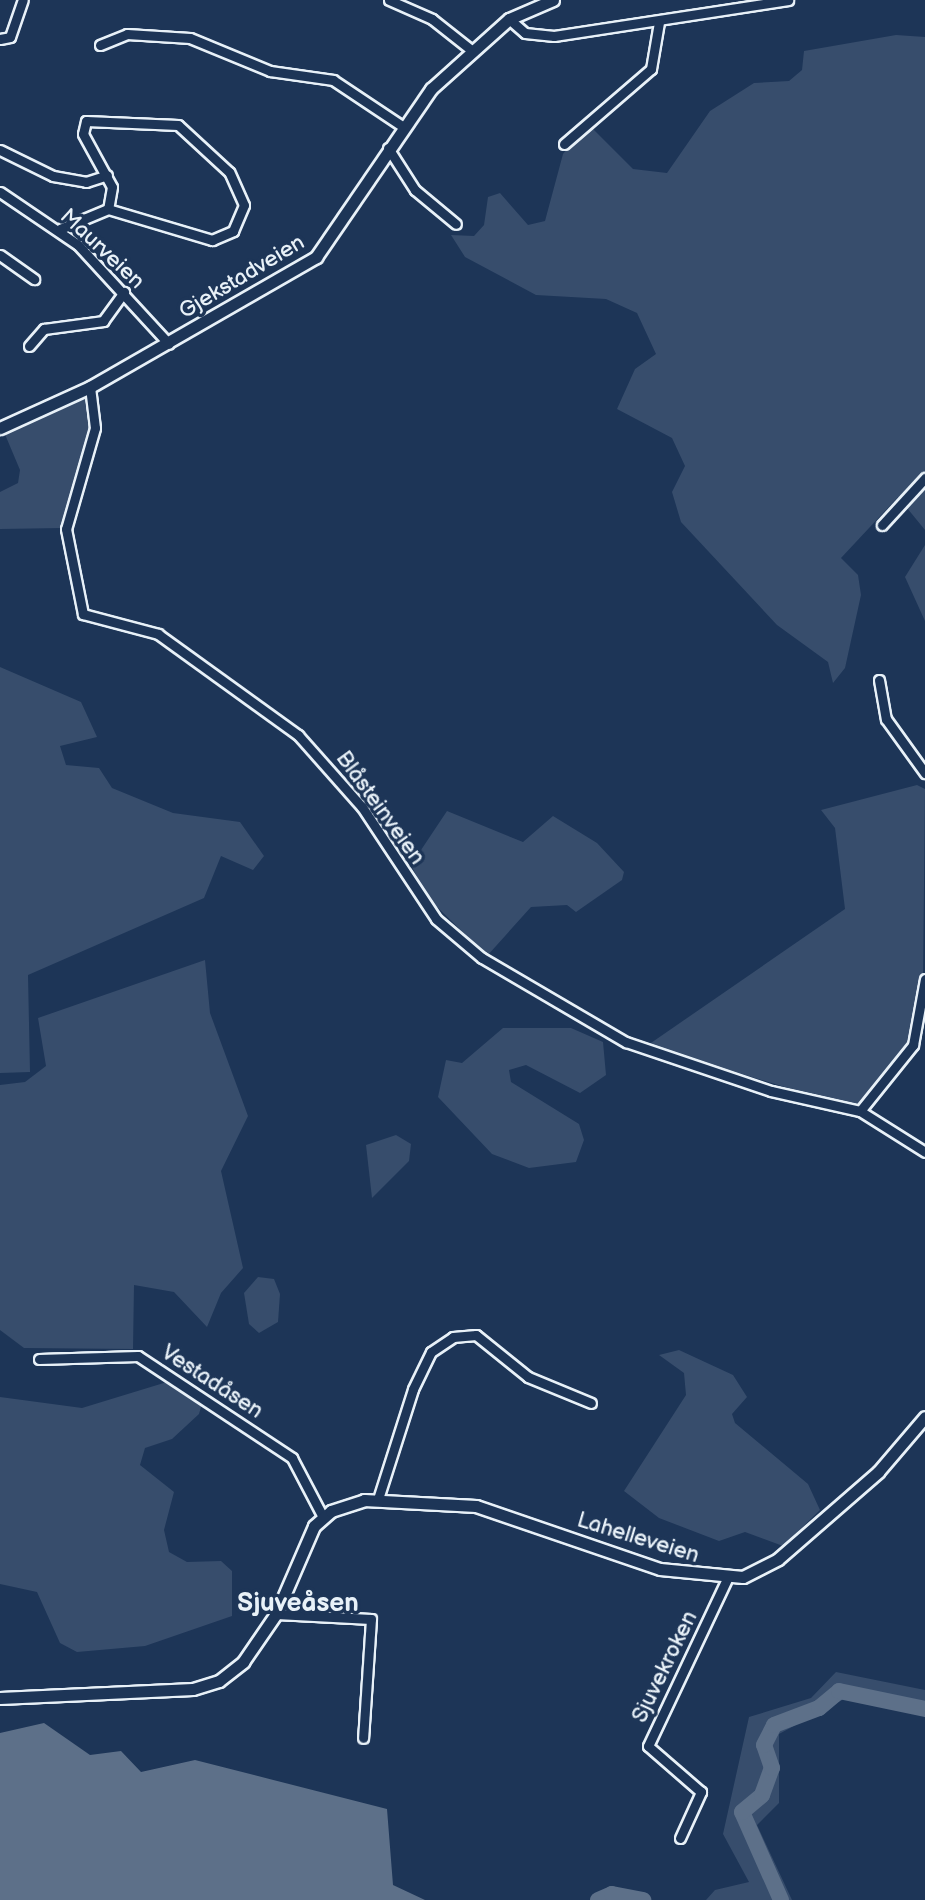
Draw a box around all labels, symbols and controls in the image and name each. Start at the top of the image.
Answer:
street label: Maurveien [54,203,150,295]
street label: Gjekstadveien [175,229,309,325]
street label: Blåsteinveien [330,746,430,870]
street label: Vestadåsen [156,1339,268,1425]
street label: Lahelleveien [574,1507,702,1569]
district label: Sjuveåsen [237,1588,359,1620]
street label: Sjuvekroken [627,1607,703,1727]

